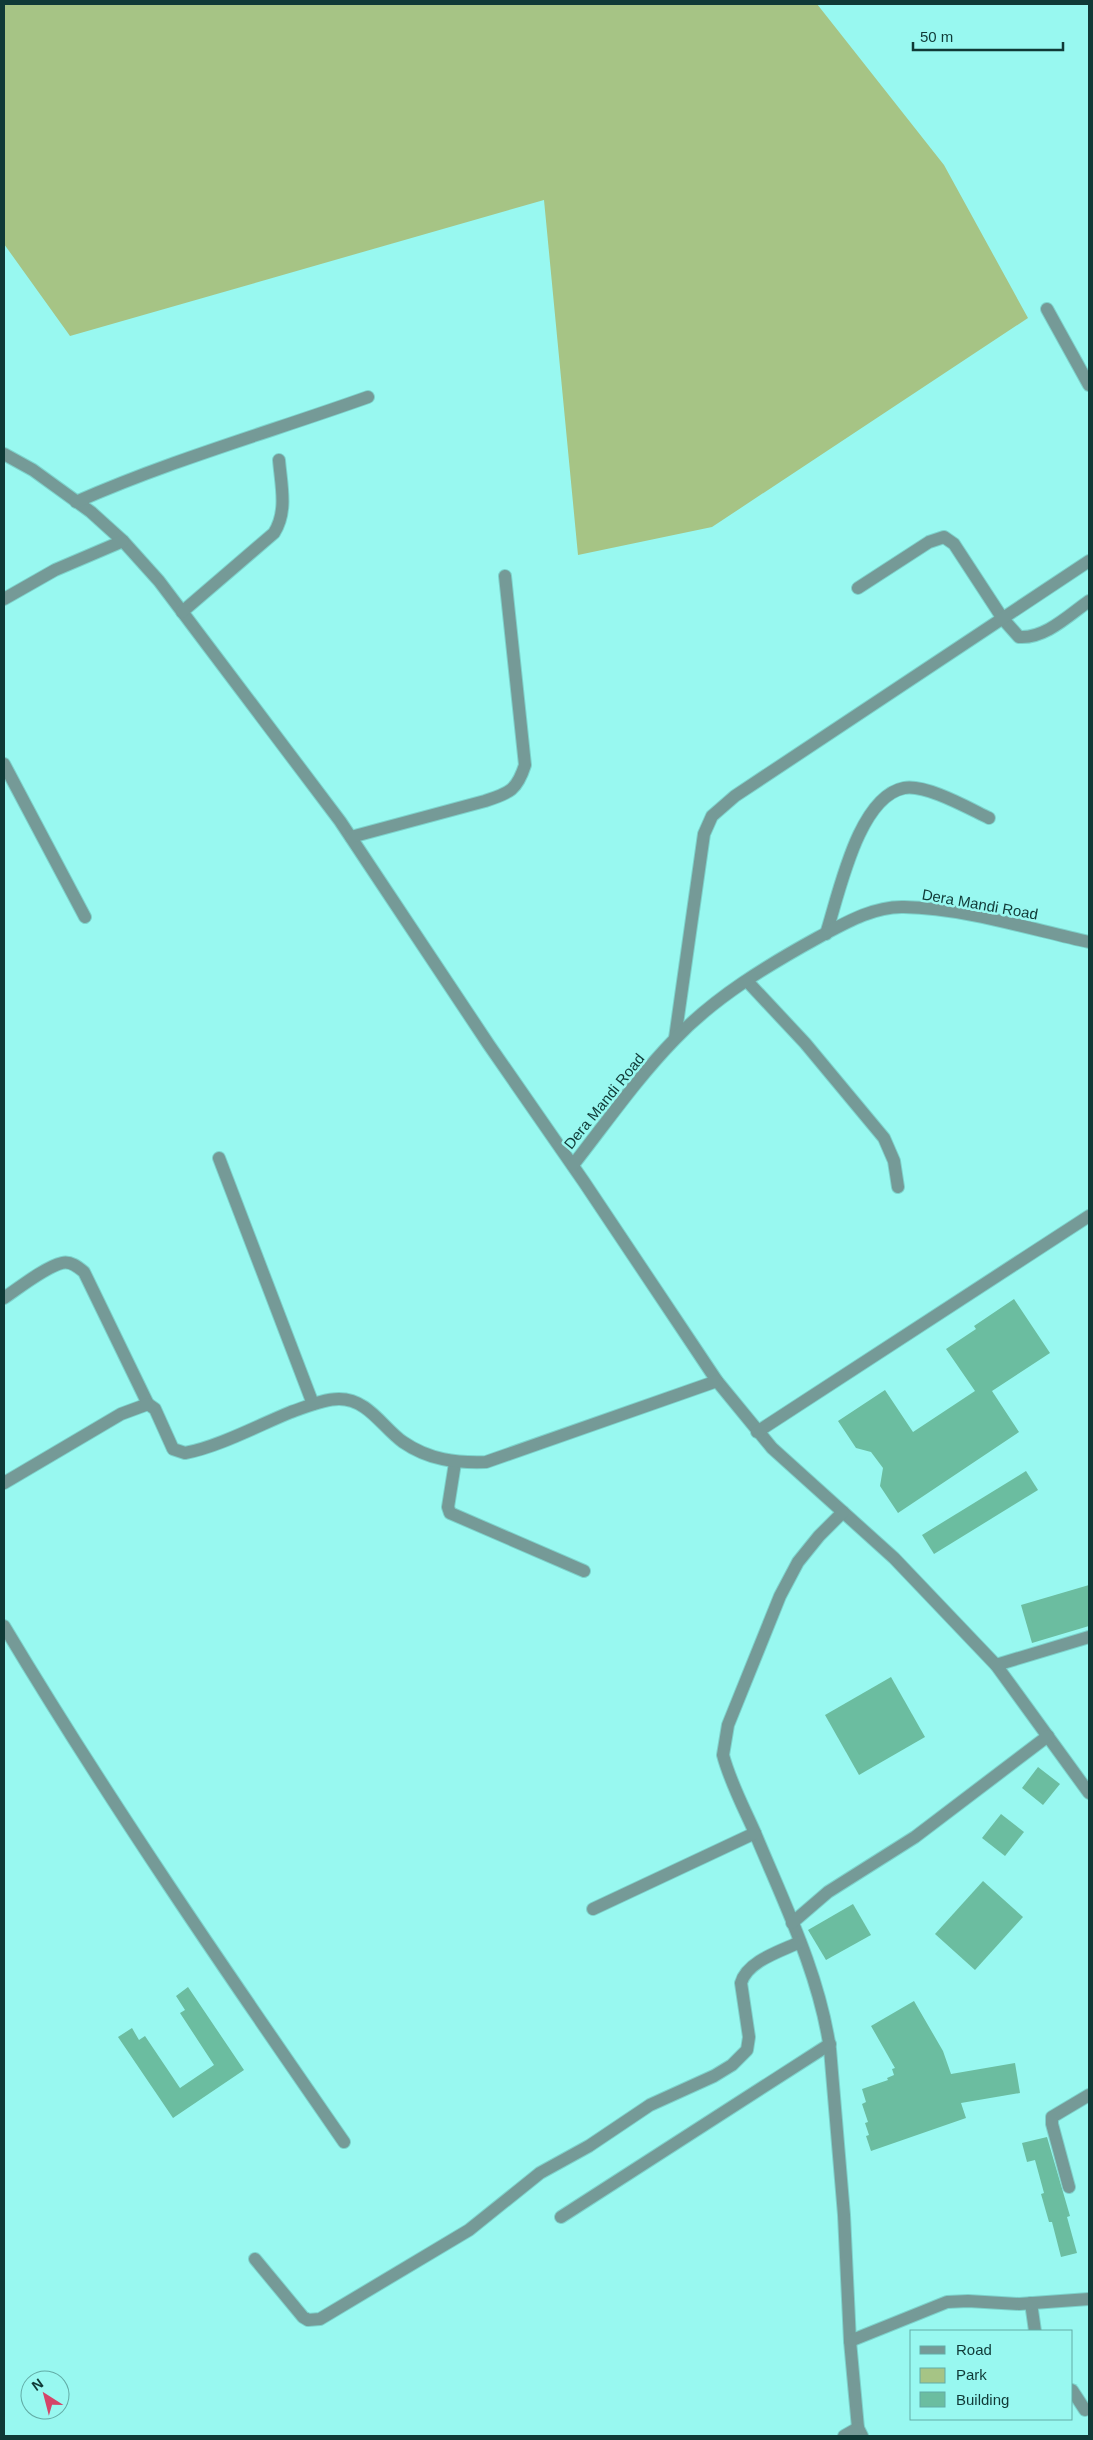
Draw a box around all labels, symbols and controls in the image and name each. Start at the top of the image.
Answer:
scale bar [913,20,1063,52]
text: 50 m [920,28,953,45]
street label: Dera Mandi Road [921,885,1039,923]
street label: Dera Mandi Road [560,1050,648,1152]
legend [910,2330,1073,2420]
text: Road [956,2341,992,2358]
text: Park [956,2366,987,2383]
north arrow [20,2370,70,2420]
text: N [29,2375,46,2394]
text: Building [956,2391,1009,2408]

